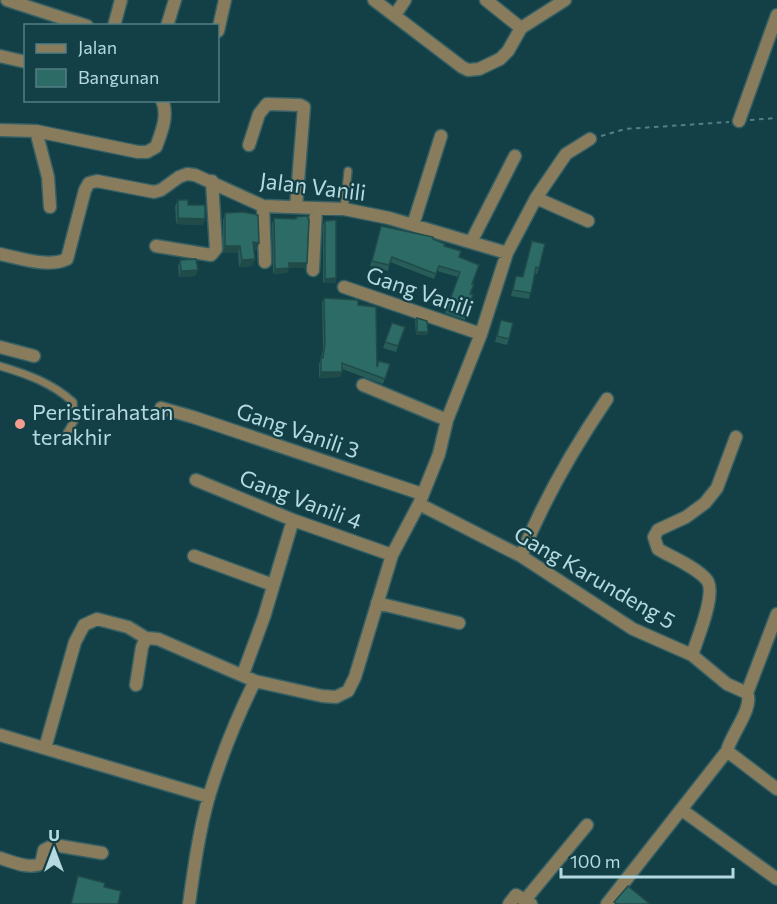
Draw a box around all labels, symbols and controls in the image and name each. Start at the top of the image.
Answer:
legend [24,24,219,102]
text: Jalan [78,36,117,58]
text: Bangunan [78,66,159,88]
street label: Jalan Vanili [258,166,368,206]
street label: Gang Vanili [363,260,477,322]
street label: Gang Vanili 3 [233,396,363,464]
place label: Peristirahatan terakhir [32,398,173,450]
marker: Peristirahatan terakhir [13,417,27,431]
street label: Gang Vanili 4 [236,463,366,535]
street label: Gang Karundeng 5 [509,520,681,634]
north arrow [24,820,84,880]
text: U [48,825,60,844]
scale bar [561,841,734,879]
text: 100 m [570,850,620,872]

